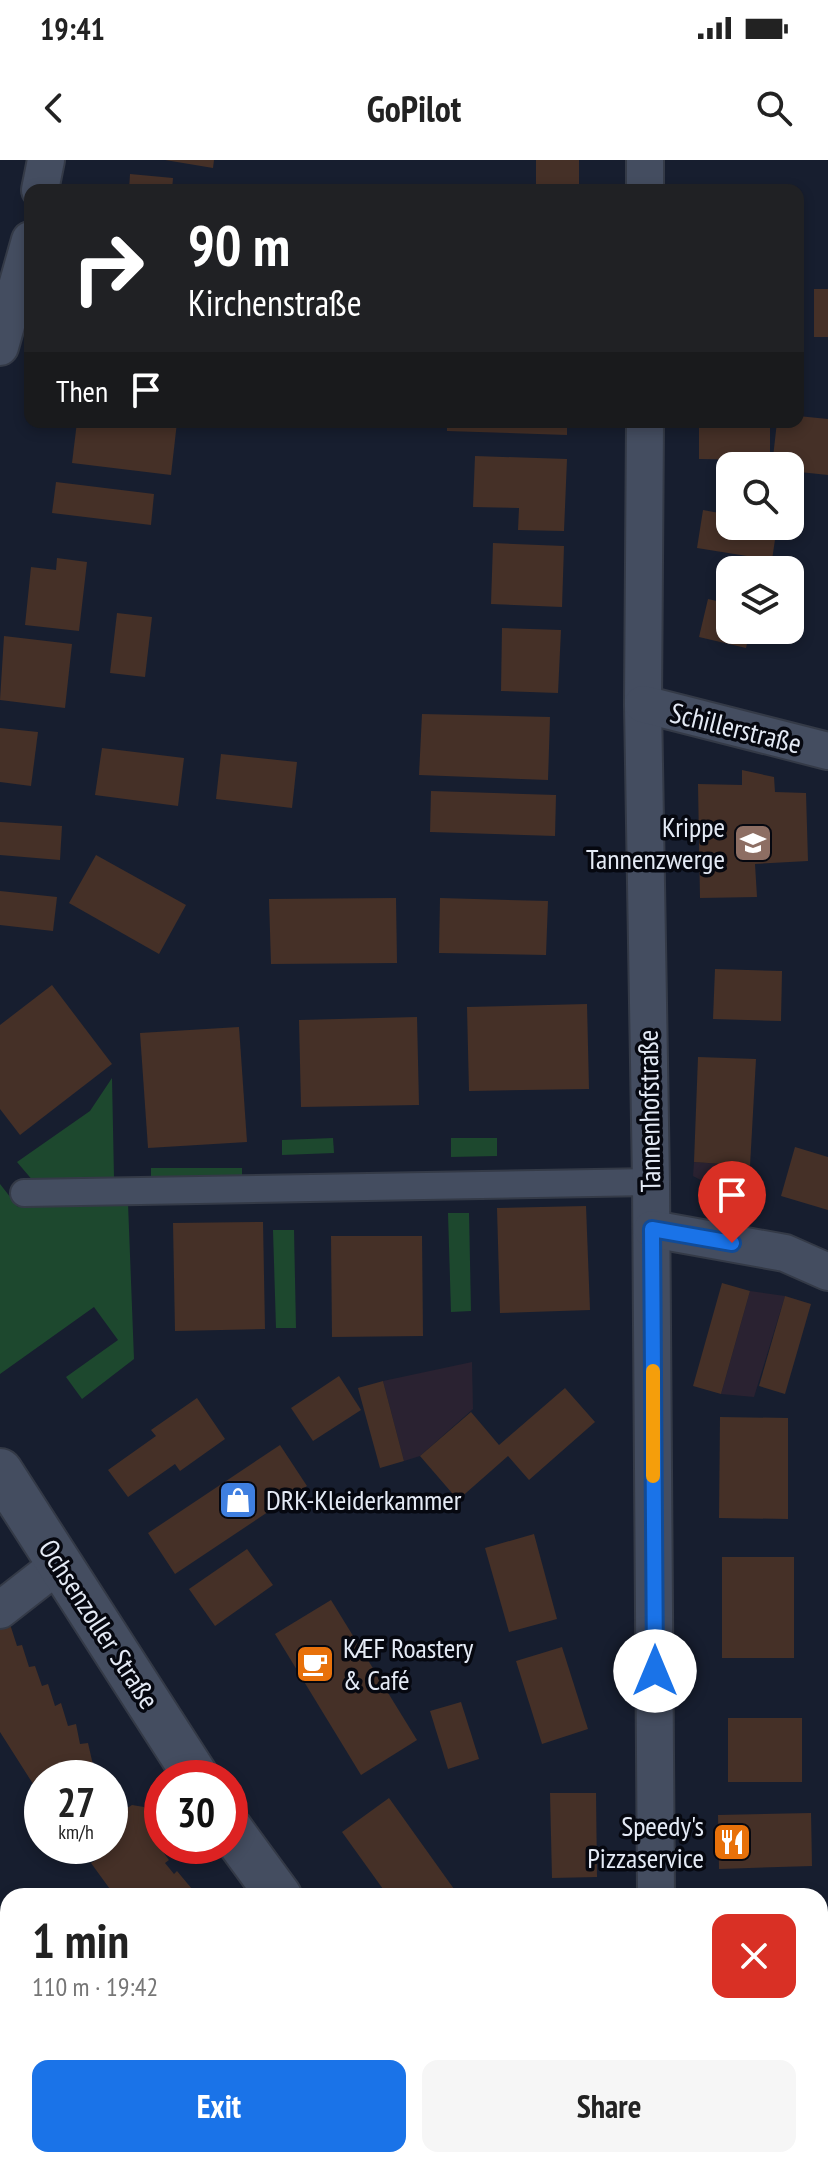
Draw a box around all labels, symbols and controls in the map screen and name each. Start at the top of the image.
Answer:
text: 19:41 [40,9,105,48]
text: GoPilot [367,85,461,132]
icon: back [32,86,76,130]
icon: search [752,86,796,130]
text: 90 m [188,209,290,281]
icon: right [56,216,160,320]
text: Kirchenstraße [188,279,362,326]
icon: arrive [124,368,168,412]
text: Then [56,371,108,410]
map controls [716,452,804,644]
button: search [716,452,804,540]
button: layers [716,556,804,644]
street label: Schillerstraße [667,693,806,762]
place label: Krippe Tannenzwerge [586,808,725,877]
school or university icon: Krippe Tannenzwerge [732,822,774,864]
street label: Tannenhofstraße [629,1030,668,1193]
pin [698,1161,766,1243]
icon: arrive [710,1173,754,1217]
shop icon: DRK-Kleiderkammer [217,1479,259,1521]
place label: DRK-Kleiderkammer [266,1481,462,1518]
street label: Ochsenzoller Straße [31,1532,168,1716]
place label: KÆF Roastery & Café [343,1629,474,1698]
position arrow [613,1629,697,1713]
cafe icon: KÆF Roastery & Café [294,1643,336,1685]
speed limit sign: 30 [144,1760,248,1864]
text: 27 [57,1776,95,1828]
place label: Speedy's Pizzaservice [587,1807,704,1876]
text: km/h [58,1819,94,1845]
restaurant icon: Speedy's Pizzaservice [711,1821,753,1863]
text: 1 min [32,1909,129,1971]
button: close [712,1914,796,1998]
text: 110 m · 19:42 [32,1970,158,2003]
button: Exit [32,2060,406,2152]
button: Share [422,2060,796,2152]

